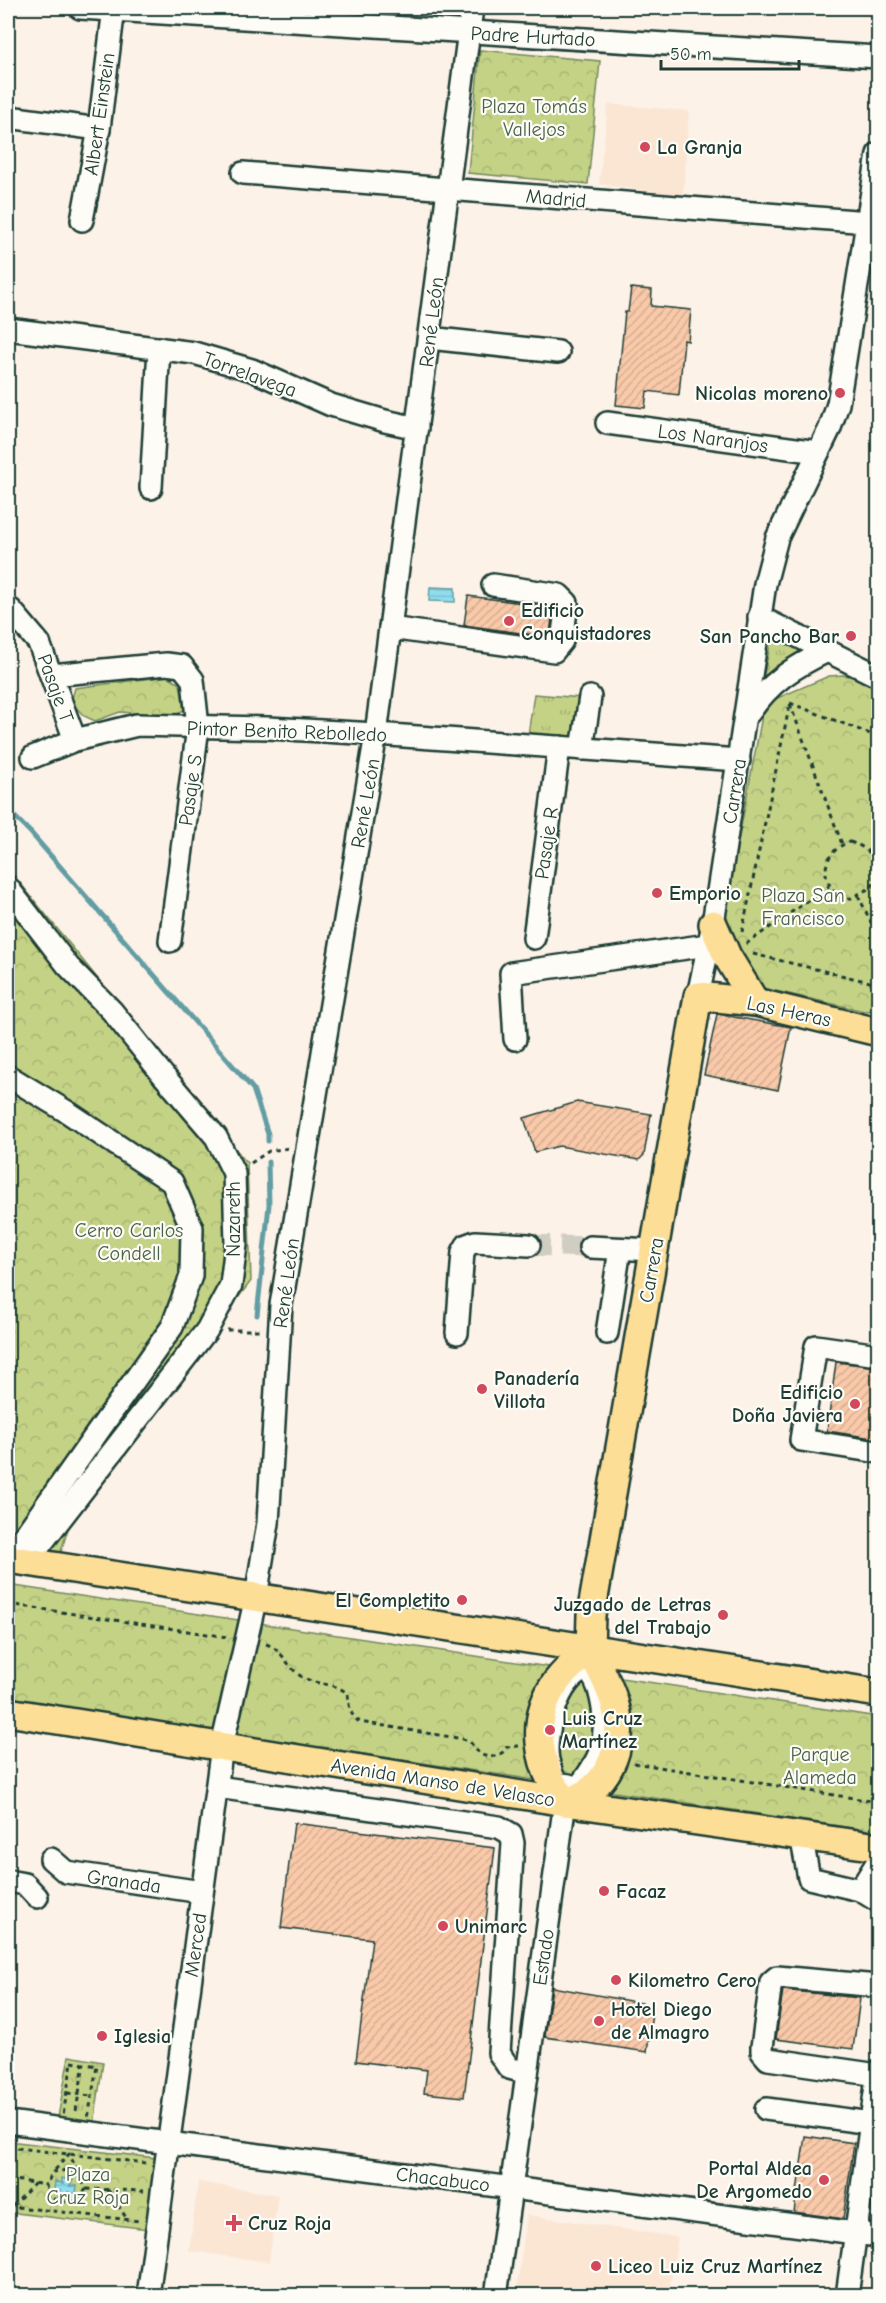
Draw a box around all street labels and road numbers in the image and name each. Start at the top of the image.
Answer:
street label: Padre Hurtado [470,22,596,51]
street label: Albert Einstein [79,51,119,177]
street label: Madrid [525,184,587,213]
street label: René León [415,276,448,369]
street label: Torrelavega [200,347,300,402]
street label: Los Naranjos [656,419,769,458]
street label: Pasaje T [33,651,79,726]
street label: Pintor Benito Rebolledo [186,717,388,746]
street label: Pasaje S [174,753,207,827]
street label: René León [346,756,385,850]
street label: Carrera [718,757,751,825]
street label: Pasaje R [530,805,563,881]
street label: Las Heras [745,991,833,1032]
street label: Nazareth [222,1181,245,1257]
street label: Carrera [634,1236,669,1305]
street label: René León [269,1237,304,1330]
street label: Avenida Manso de Velasco [329,1753,557,1812]
street label: Granada [85,1865,162,1898]
street label: Merced [180,1912,211,1979]
street label: Estado [528,1927,559,1987]
street label: Chacabuco [395,2162,491,2197]

